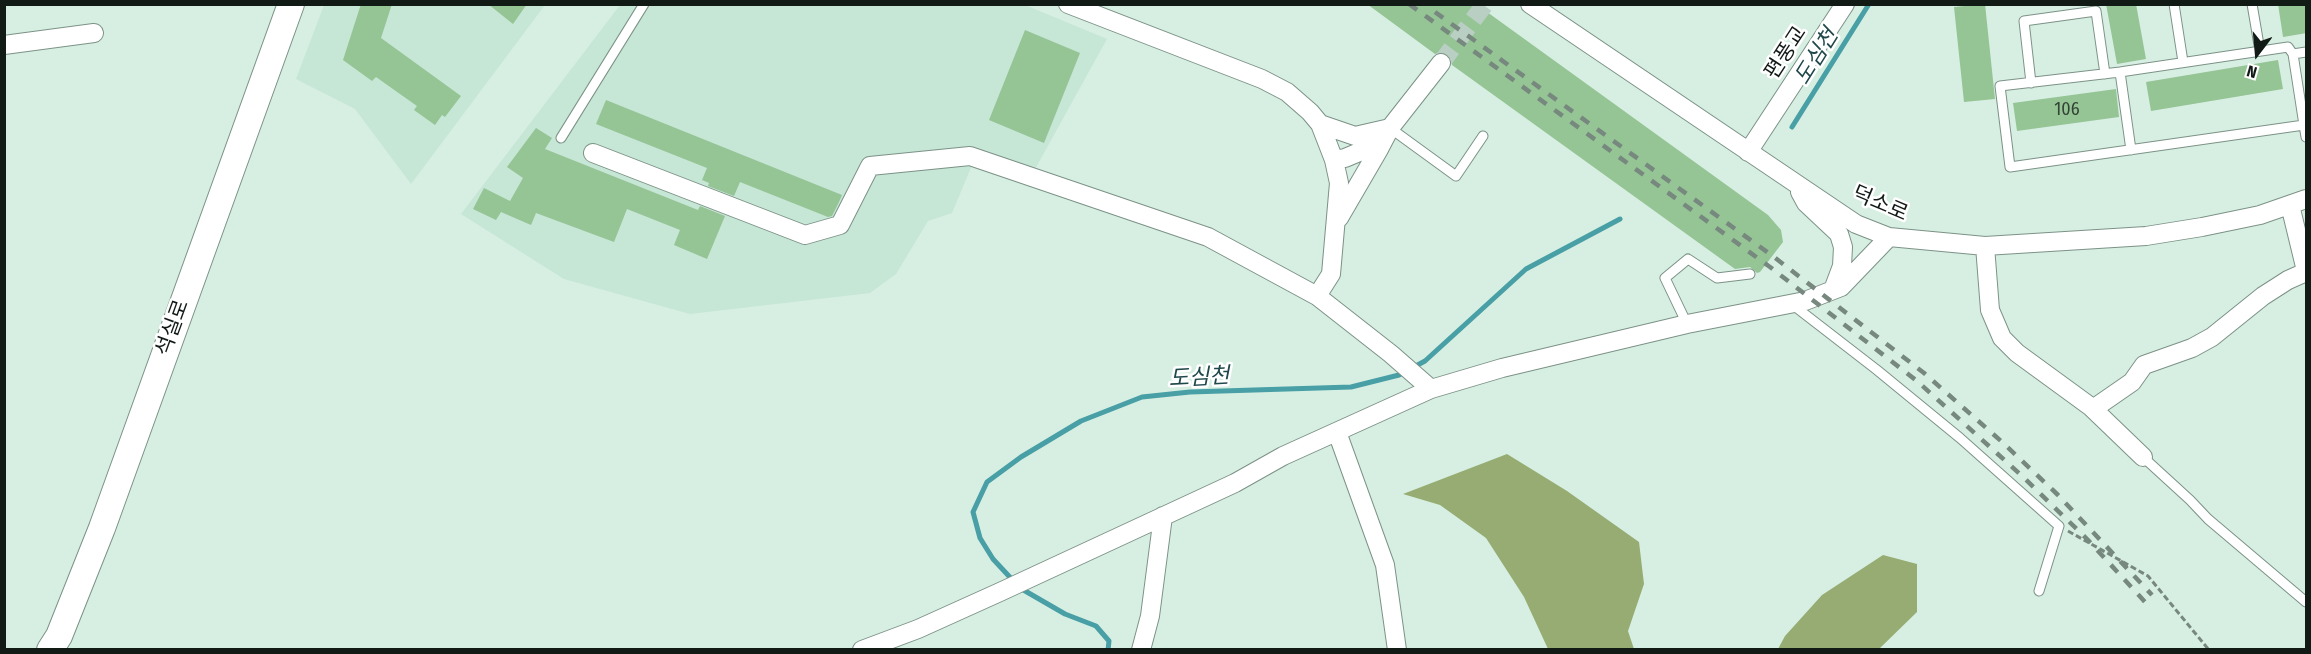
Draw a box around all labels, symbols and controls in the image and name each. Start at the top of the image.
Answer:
street label: 편풍교 [1760,22,1812,84]
water label: 도심천 [1790,24,1844,90]
north arrow [2227,24,2287,84]
text: N [2245,61,2259,82]
house number: 106 [2054,99,2080,121]
street label: 덕소로 [1848,181,1912,227]
street label: 석실로 [151,296,195,360]
water label: 도심천 [1168,363,1230,393]

